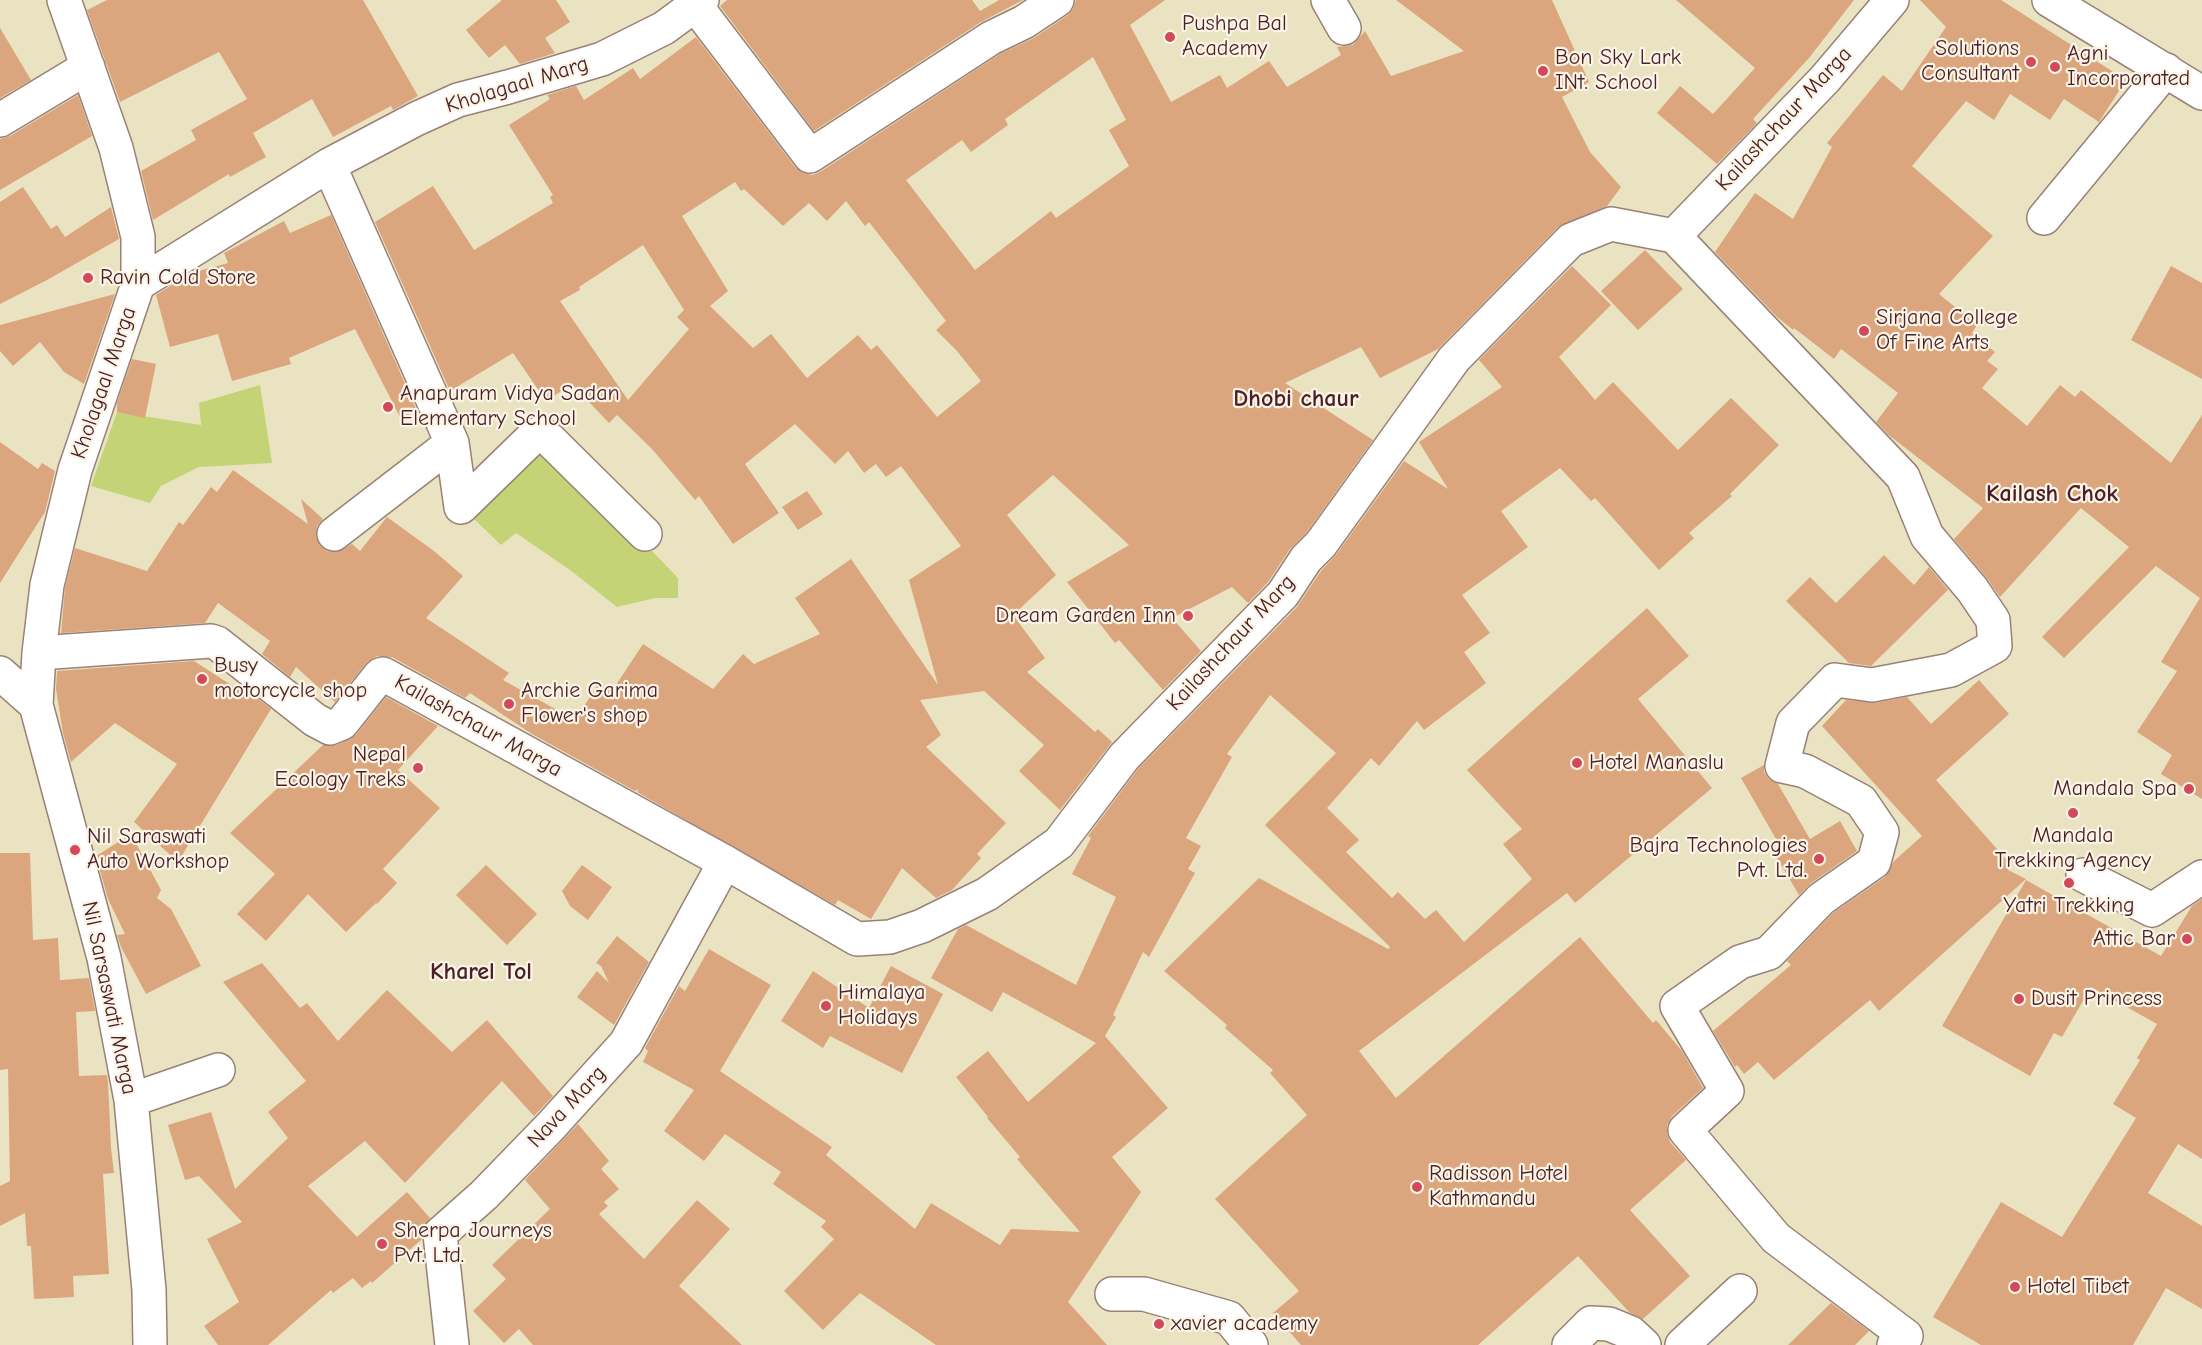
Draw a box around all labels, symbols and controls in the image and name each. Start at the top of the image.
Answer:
place label: Pushpa Bal Academy [1182,11,1287,62]
marker: Pushpa Bal Academy [1163,30,1177,44]
place label: Solutions Consultant [1921,36,2019,88]
street label: Kailashchaur Marga [1710,41,1858,197]
place label: Agni Incorporated [2067,41,2190,92]
place label: Bon Sky Lark INt. School [1555,45,1681,96]
street label: Kholagaal Marg [442,51,592,119]
marker: Solutions Consultant [2024,55,2038,69]
marker: Agni Incorporated [2048,60,2062,74]
marker: Bon Sky Lark INt. School [1536,64,1550,78]
place label: Ravin Cold Store [100,265,256,291]
marker: Ravin Cold Store [81,271,95,285]
street label: Kholagaal Marga [66,303,142,463]
place label: Sirjana College Of Fine Arts [1876,305,2018,356]
marker: Sirjana College Of Fine Arts [1857,324,1871,338]
place label: Anapuram Vidya Sadan Elementary School [400,381,620,433]
district label: Dhobi chaur [1233,385,1359,413]
marker: Anapuram Vidya Sadan Elementary School [381,400,395,414]
district label: Kailash Chok [1986,480,2118,508]
street label: Kailashchaur Marg [1161,570,1301,716]
place label: Dream Garden Inn [996,603,1176,629]
marker: Dream Garden Inn [1181,609,1195,623]
place label: Busy motorcycle shop [214,653,367,704]
street label: Kailashchaur Marga [390,669,566,783]
marker: Busy motorcycle shop [195,672,209,686]
place label: Archie Garima Flower's shop [521,678,658,730]
marker: Archie Garima Flower's shop [502,697,516,711]
place label: Nepal Ecology Treks [275,742,406,794]
place label: Hotel Manaslu [1589,750,1724,776]
marker: Hotel Manaslu [1570,756,1584,770]
marker: Nepal Ecology Treks [411,761,425,775]
place label: Mandala Spa [2053,776,2177,802]
marker: Mandala Spa [2182,782,2196,796]
marker: Mandala Trekking Agency [2066,806,2080,820]
place label: Mandala Trekking Agency [1995,823,2151,874]
place label: Nil Saraswati Auto Workshop [87,824,229,876]
place label: Bajra Technologies Pvt. Ltd. [1630,833,1807,884]
marker: Nil Saraswati Auto Workshop [68,843,82,857]
marker: Bajra Technologies Pvt. Ltd. [1812,852,1826,866]
marker: Yatri Trekking [2062,876,2076,890]
place label: Yatri Trekking [2003,893,2135,919]
street label: Nil Sarsaswati Marga [76,899,142,1097]
place label: Attic Bar [2093,926,2175,952]
marker: Attic Bar [2180,932,2194,946]
district label: Kharel Tol [430,958,532,986]
place label: Himalaya Holidays [838,980,925,1032]
place label: Dusit Princess [2031,986,2162,1012]
marker: Dusit Princess [2012,992,2026,1006]
marker: Himalaya Holidays [819,999,833,1013]
street label: Nava Marg [522,1060,612,1154]
place label: Radisson Hotel Kathmandu [1429,1161,1568,1212]
marker: Radisson Hotel Kathmandu [1410,1180,1424,1194]
place label: Sherpa Journeys Pvt. Ltd. [394,1218,552,1270]
marker: Sherpa Journeys Pvt. Ltd. [375,1237,389,1251]
place label: Hotel Tibet [2027,1274,2129,1300]
marker: Hotel Tibet [2008,1280,2022,1294]
place label: xavier academy [1171,1311,1318,1337]
marker: xavier academy [1152,1317,1166,1331]

